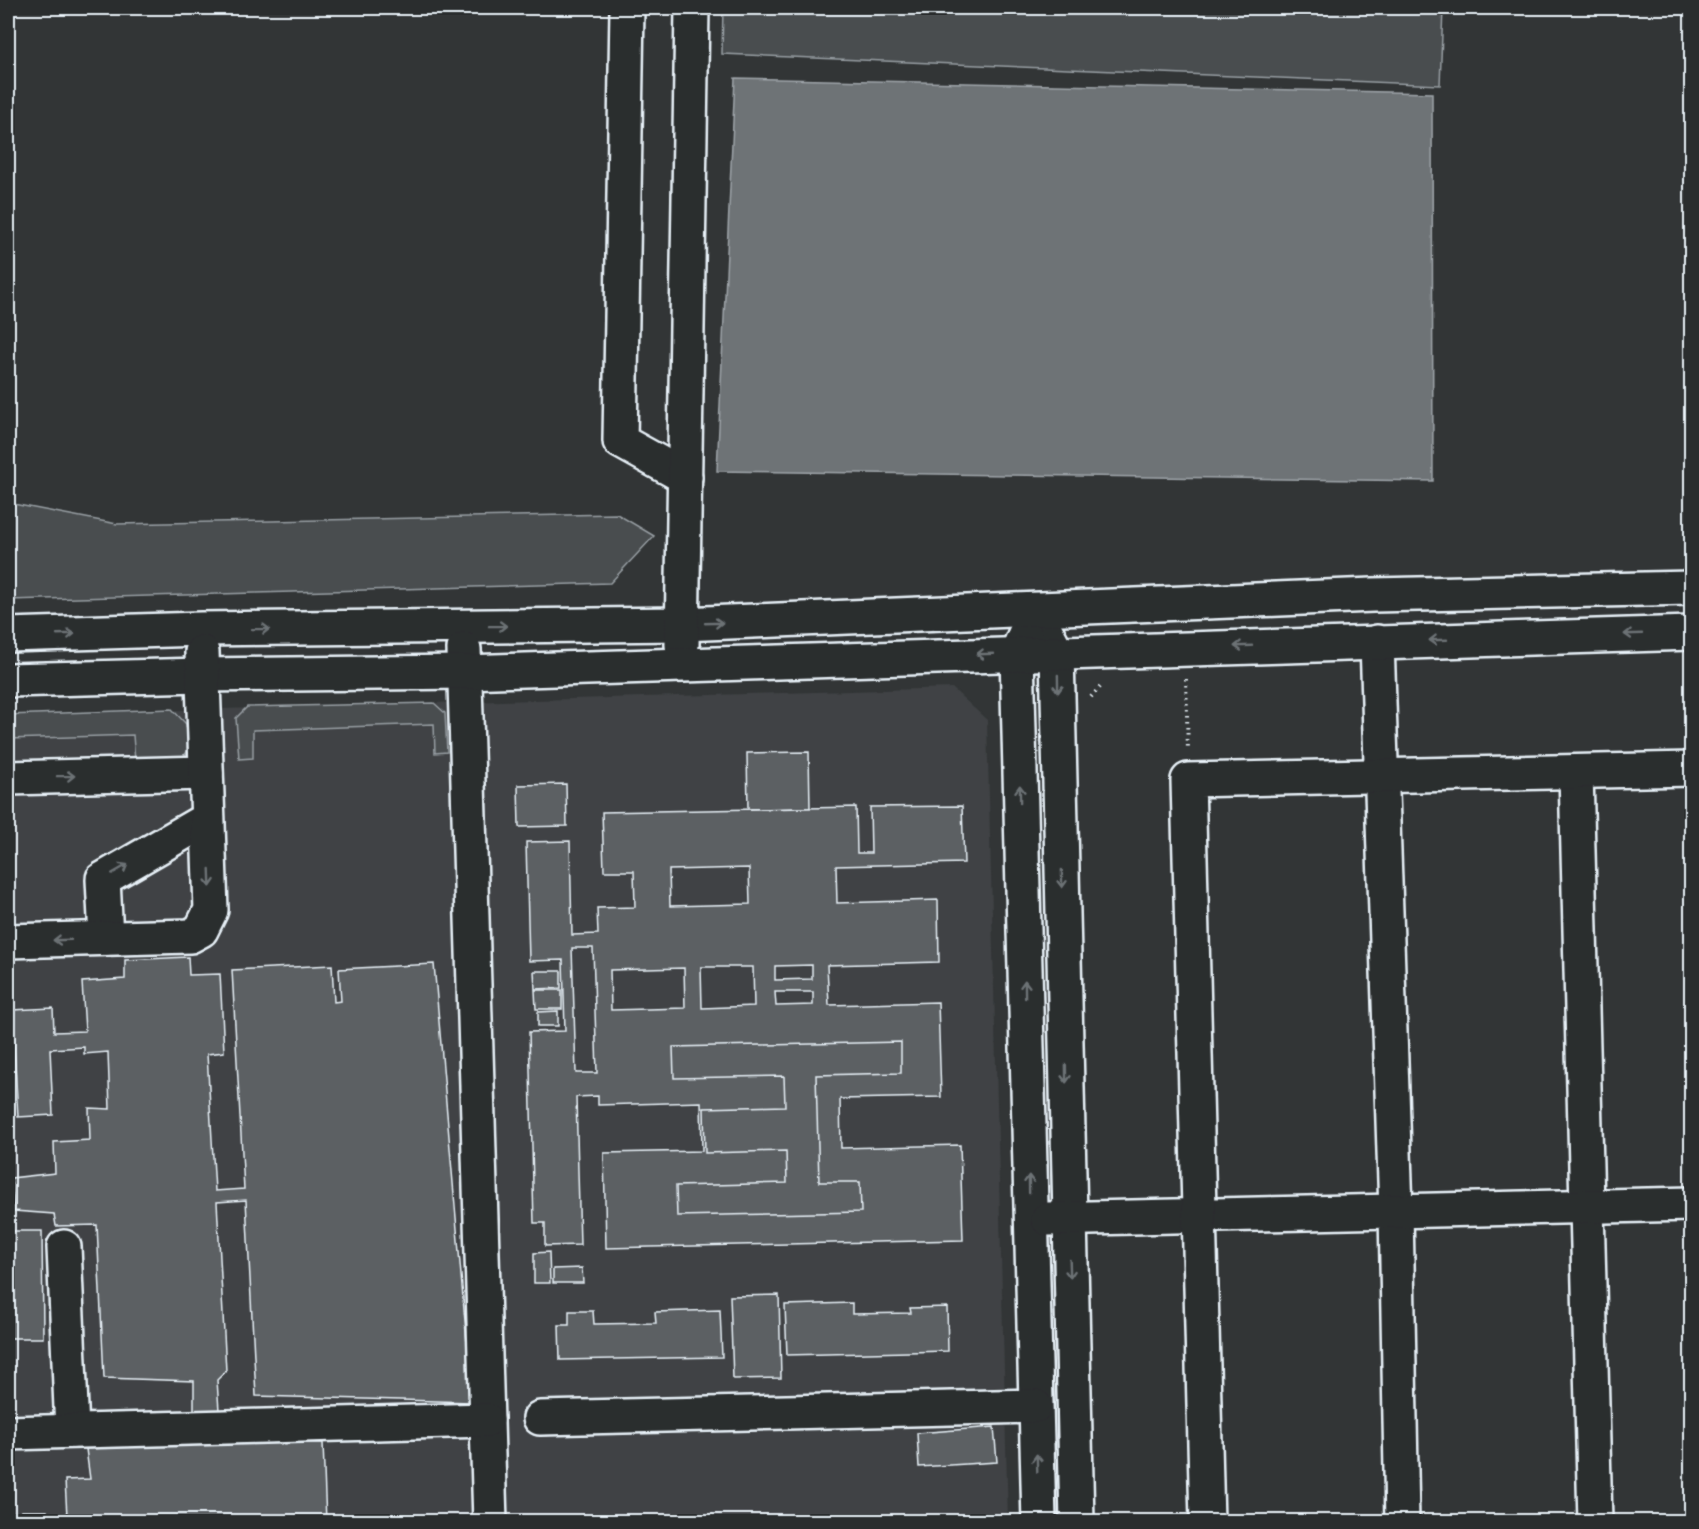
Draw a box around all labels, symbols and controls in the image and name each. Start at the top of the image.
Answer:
one-way arrow [703,617,723,629]
one-way arrow [487,620,507,632]
one-way arrow [250,623,270,635]
one-way arrow [55,628,75,639]
one-way arrow [1624,629,1644,640]
one-way arrow [1429,634,1449,646]
one-way arrow [1234,640,1254,652]
one-way arrow [976,648,996,660]
one-way arrow [1052,674,1064,694]
one-way arrow [55,771,75,782]
one-way arrow [1014,785,1026,805]
one-way arrow [111,863,128,875]
one-way arrow [204,867,215,887]
one-way arrow [1056,869,1068,888]
one-way arrow [53,934,73,945]
one-way arrow [1019,980,1030,1000]
one-way arrow [1060,1063,1072,1083]
one-way arrow [1023,1175,1035,1195]
one-way arrow [1065,1258,1076,1278]
one-way arrow [1031,1454,1043,1474]

